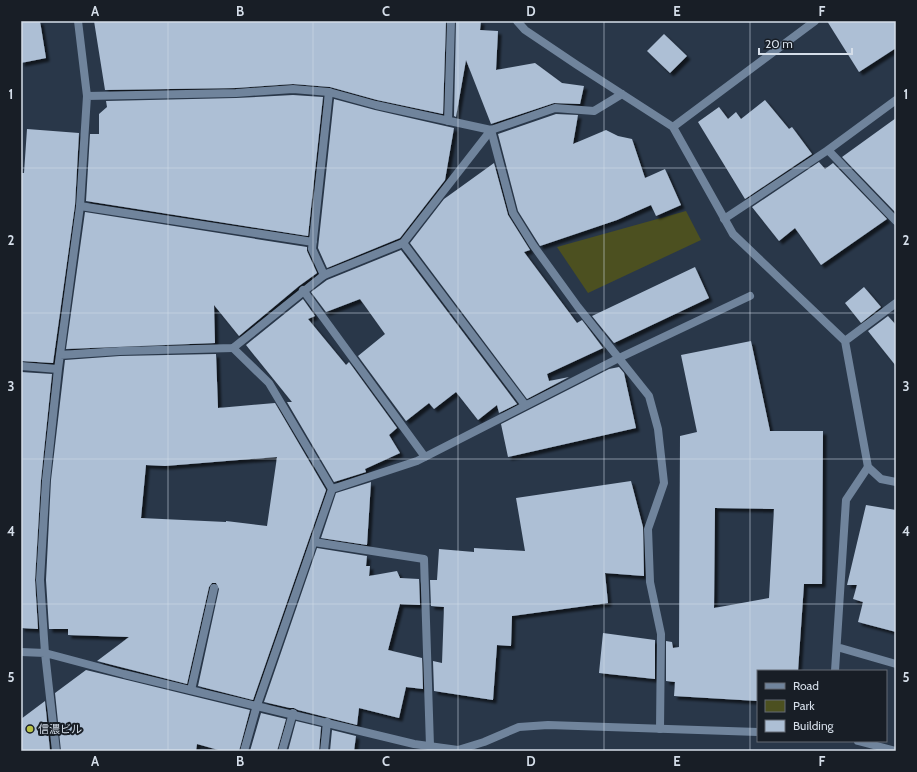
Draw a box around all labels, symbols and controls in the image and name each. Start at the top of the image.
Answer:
text: A [91,3,100,19]
text: B [236,3,244,19]
text: C [382,3,390,19]
text: D [526,3,536,19]
text: E [673,3,681,19]
text: F [819,3,826,19]
scale bar [759,30,852,56]
text: 20 m [765,36,793,51]
text: 1 [9,86,13,102]
text: 1 [904,86,908,102]
text: 2 [8,232,15,248]
text: 2 [903,232,910,248]
text: 3 [7,378,15,394]
text: 3 [902,378,910,394]
text: 4 [7,523,15,539]
text: 4 [902,523,910,539]
text: 5 [8,669,15,685]
text: 5 [903,669,910,685]
legend [757,670,887,742]
text: Road [793,678,819,693]
text: Park [793,698,815,713]
text: Building [793,718,835,733]
place label: 信濃ビル [38,722,82,736]
marker: 信濃ビル [25,724,35,734]
text: A [91,753,100,769]
text: B [236,753,244,769]
text: C [382,753,390,769]
text: D [526,753,536,769]
text: E [673,753,681,769]
text: F [819,753,826,769]

